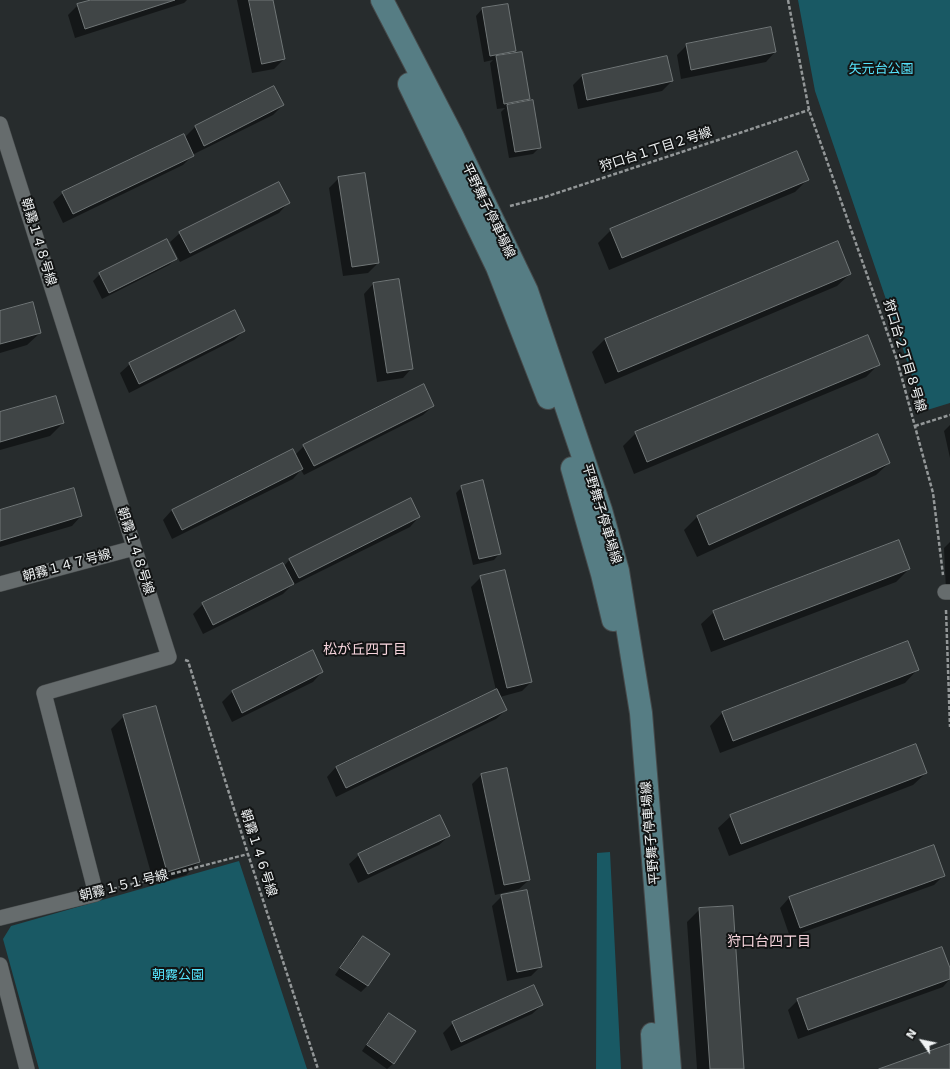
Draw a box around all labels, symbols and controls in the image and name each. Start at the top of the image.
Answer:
park label: 矢元台公園 [849,62,913,78]
street label: 狩口台１丁目２号線 [598,125,714,175]
street label: 平野舞子停車場線 [458,161,518,261]
street label: 朝霧１４８号線 [17,196,59,288]
street label: 狩口台２丁目８号線 [879,298,929,414]
street label: 平野舞子停車場線 [578,462,624,566]
street label: 朝霧１４８号線 [114,505,156,597]
street label: 朝霧１４７号線 [21,547,113,585]
district label: 松が丘四丁目 [323,642,407,658]
street label: 平野舞子停車場線 [639,781,663,885]
street label: 朝霧１４６号線 [237,807,279,899]
street label: 朝霧１５１号線 [78,867,170,905]
district label: 狩口台四丁目 [727,934,811,950]
park label: 朝霧公園 [152,968,204,984]
north arrow [902,1021,942,1061]
text: N [904,1027,919,1042]

